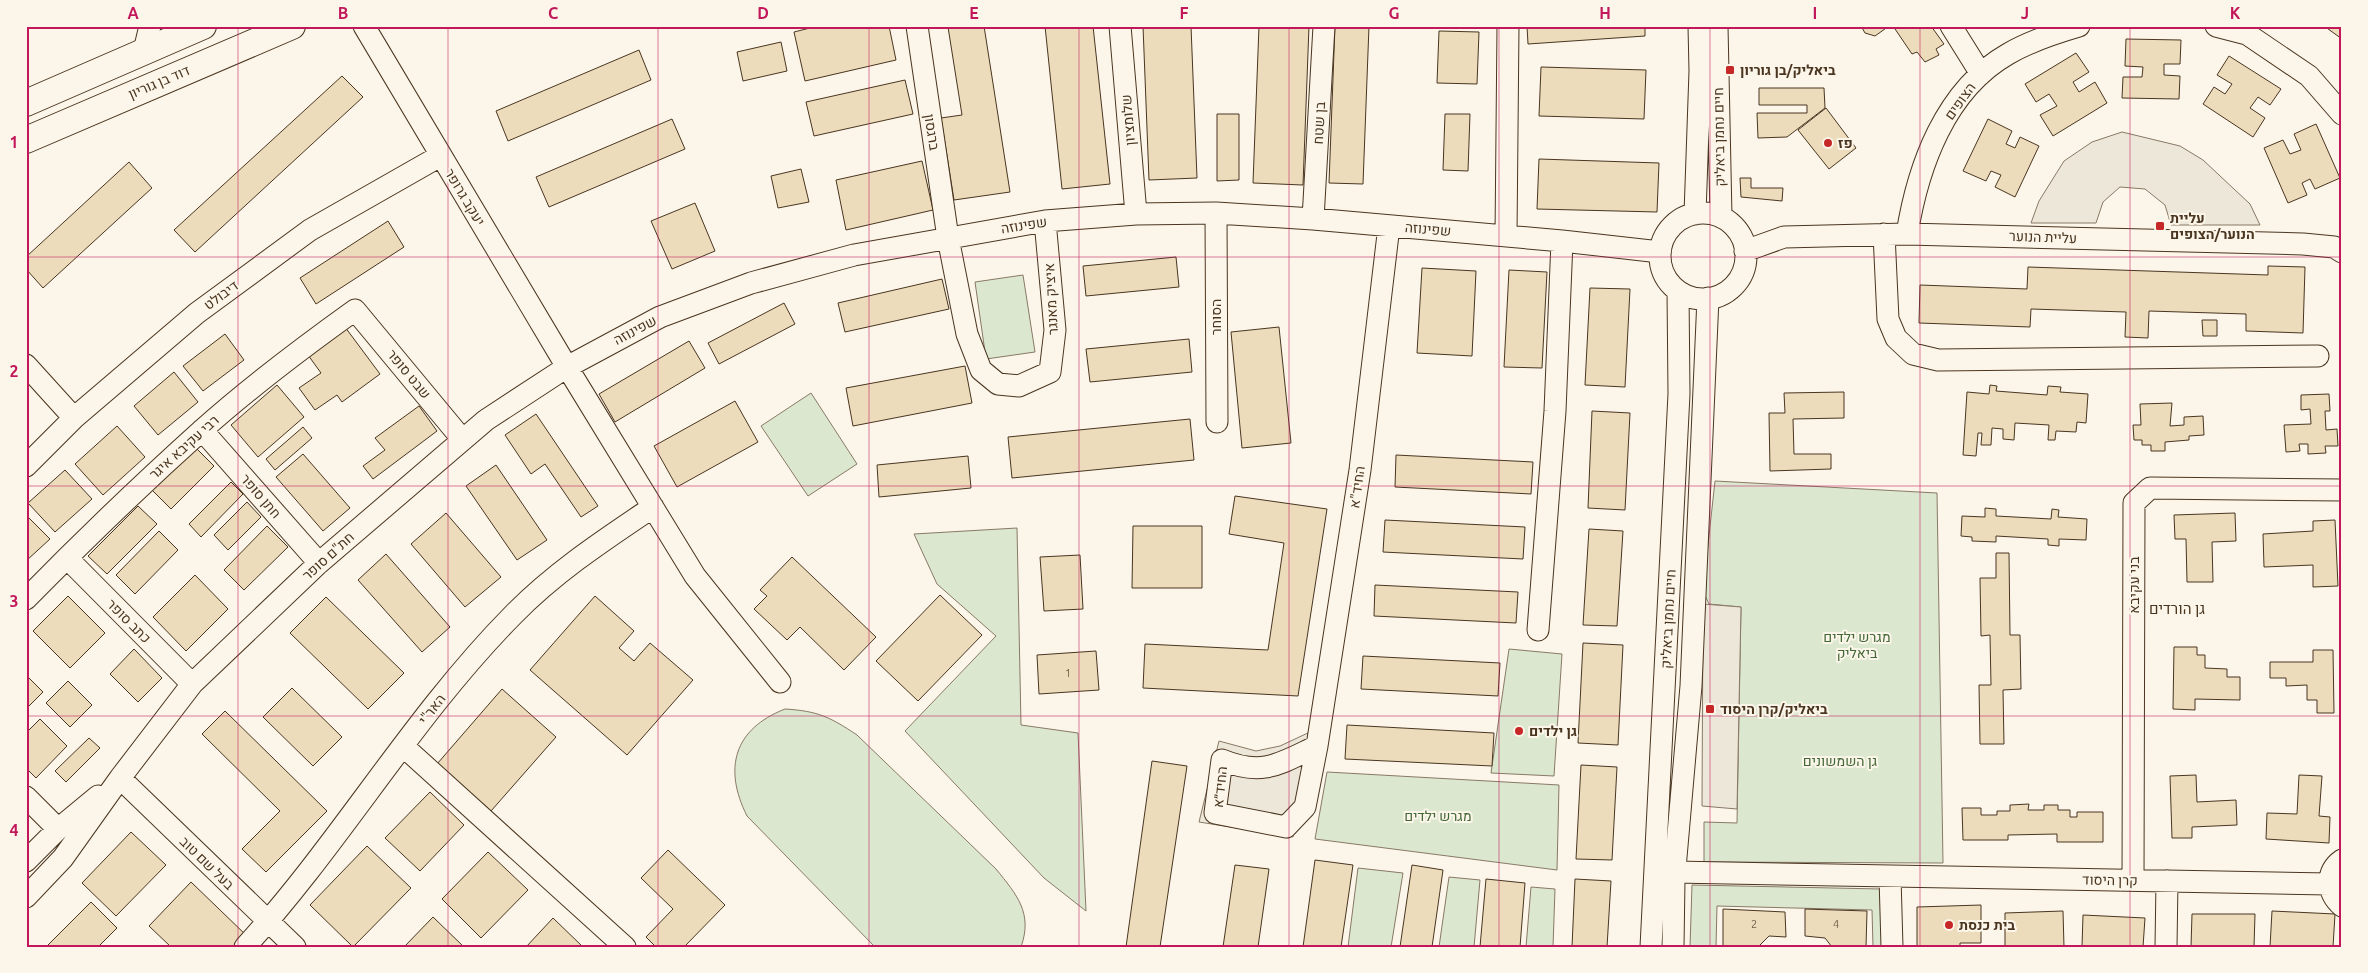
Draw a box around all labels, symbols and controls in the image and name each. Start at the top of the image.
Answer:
text: A [127,4,139,22]
text: B [338,4,348,22]
text: C [548,4,558,22]
text: D [757,4,769,22]
text: E [969,4,979,22]
text: F [1180,4,1189,22]
text: G [1388,4,1400,22]
text: H [1599,4,1611,22]
text: I [1813,4,1817,22]
text: J [2021,4,2029,22]
text: K [2230,4,2241,22]
street label: דוד בן גוריון [126,62,192,102]
place label: ביאליק/בן גוריון [1740,62,1836,78]
marker: ביאליק/בן גוריון [1724,64,1736,76]
street label: הצופים [1941,79,1979,123]
street label: חיים נחמן ביאליק [1710,87,1728,187]
street label: שלומציון [1118,94,1138,146]
street label: בן שטח [1310,101,1328,145]
street label: ברגסון [921,113,943,152]
text: 1 [9,133,19,151]
place label: פז [1838,135,1853,151]
marker: פז [1822,137,1834,149]
street label: יעקב גרופר [442,166,488,228]
place label: עליית הנוער/הצופים [2170,210,2255,242]
street label: שפינוזה [1000,213,1048,237]
street label: שפינוזה [1404,219,1452,239]
marker: עליית הנוער/הצופים [2154,220,2166,232]
street label: עליית הנוער [2009,228,2077,246]
street label: איציק מאנגר [1041,263,1061,335]
street label: דיבולט [201,277,241,313]
street label: הסוחר [1208,299,1224,335]
street label: שפינוזה [611,312,659,348]
street label: שבט סופר [384,346,434,402]
text: 2 [9,362,19,380]
street label: רבי עקיבא איגר [146,412,222,482]
street label: החיד"א [1346,465,1368,509]
street label: חתן סופר [238,471,284,521]
street label: חת"ם סופר [299,529,357,583]
street label: בני עקיבא [2126,556,2142,614]
street label: חיים נחמן ביאליק [1657,569,1679,669]
text: 3 [9,592,19,610]
street label: כתב סופר [104,596,154,646]
district label: גן הורדים [2149,600,2205,617]
park label: מגרש ילדים ביאליק [1823,629,1891,661]
house number: 1 [1065,667,1071,679]
street label: האר"י [415,691,449,727]
place label: ביאליק/קרן היסוד [1720,701,1828,717]
marker: ביאליק/קרן היסוד [1704,703,1716,715]
place label: גן ילדים [1529,723,1577,739]
marker: גן ילדים [1513,725,1525,737]
park label: גן השמשונים [1803,753,1877,769]
street label: החיד״א [1210,765,1230,809]
park label: מגרש ילדים [1404,808,1472,824]
text: 4 [9,821,19,839]
street label: בעל שם טוב [177,833,238,893]
street label: קרן היסוד [2082,872,2138,888]
place label: בית כנסת [1959,917,2015,933]
house number: 2 [1751,918,1757,930]
house number: 4 [1833,918,1839,930]
marker: בית כנסת [1943,919,1955,931]

